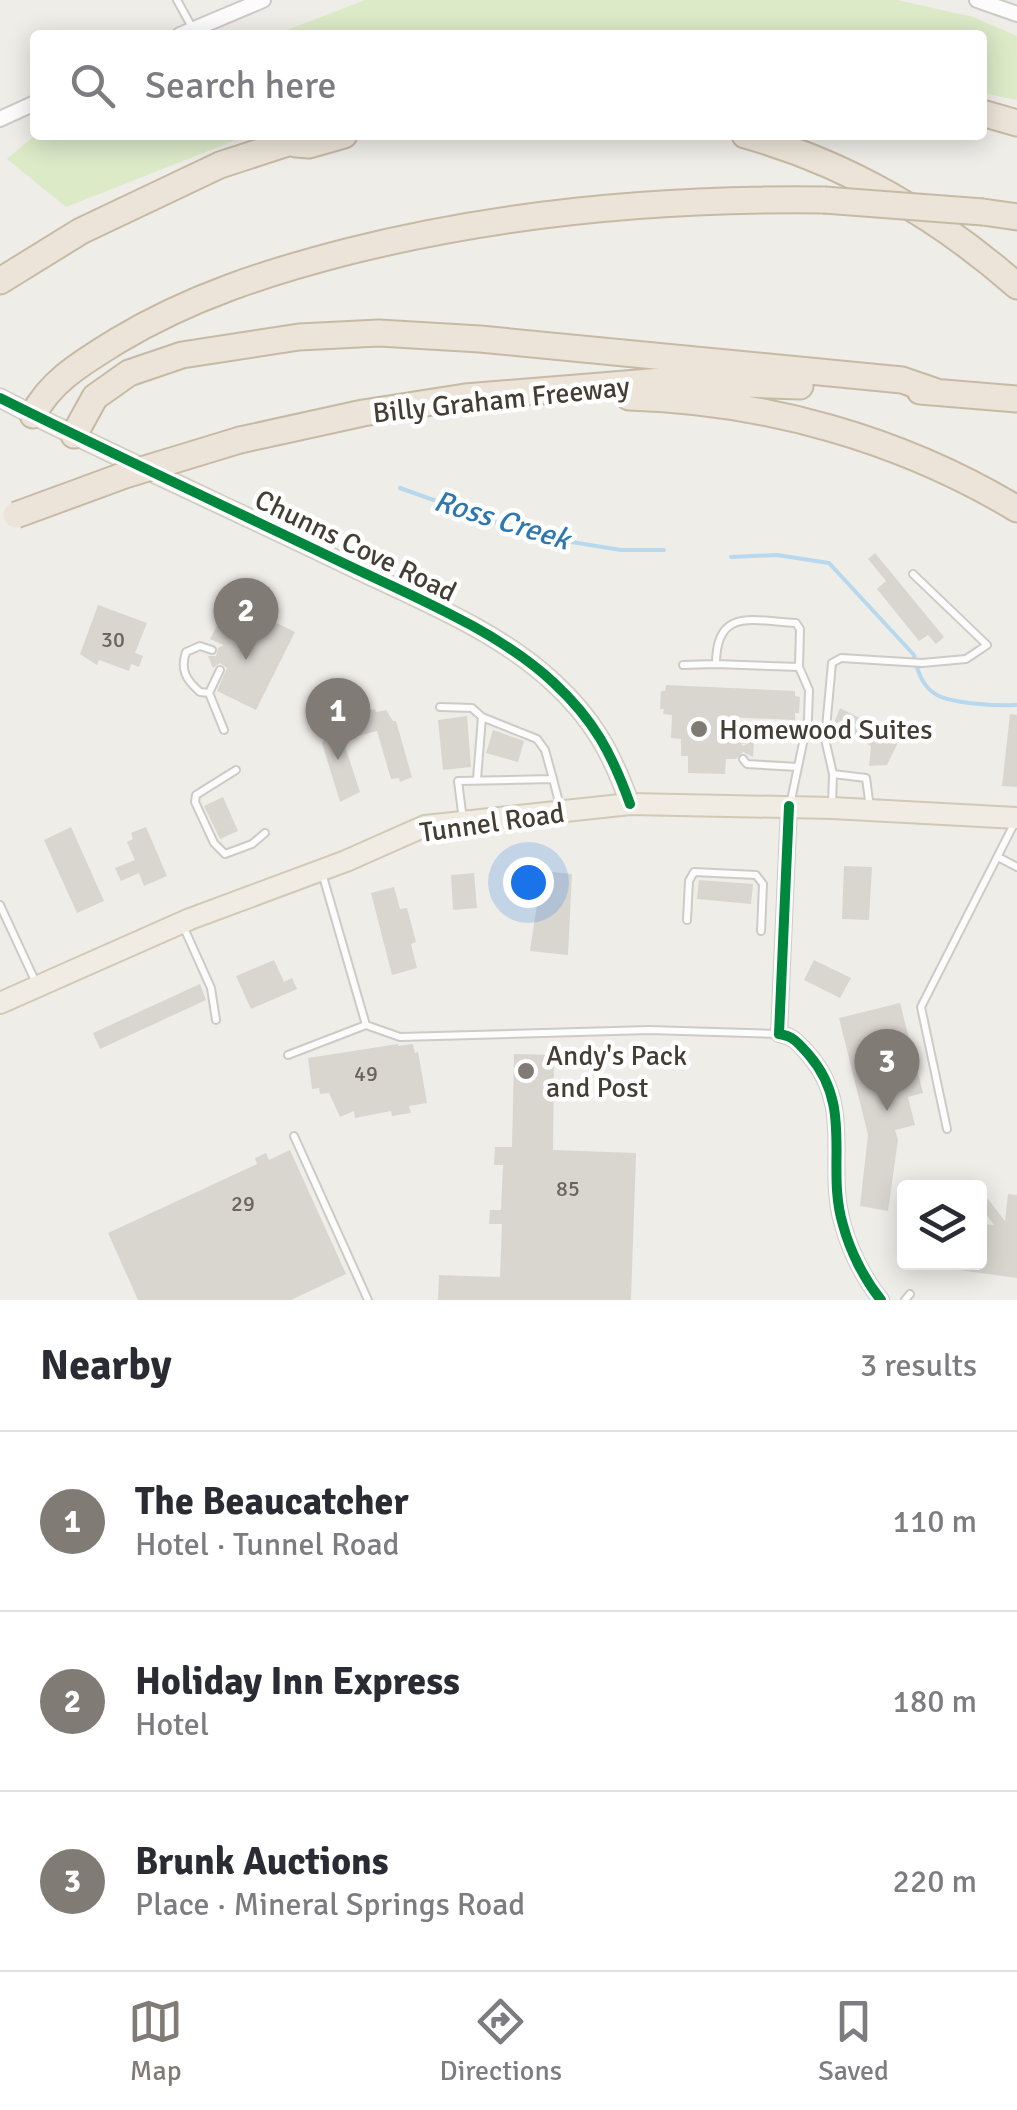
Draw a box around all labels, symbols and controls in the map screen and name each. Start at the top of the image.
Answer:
search box [30,30,987,140]
icon: search [65,58,120,113]
text: Search here [145,62,337,109]
street label: Billy Graham Freeway [371,370,631,430]
street label: Chunns Cove Road [249,482,462,609]
water label: Ross Creek [430,482,577,559]
pin: 2 [214,578,278,660]
house number: 30 [101,626,125,653]
pin: 1 [306,678,370,760]
place label: Homewood Suites [719,713,932,747]
marker: Homewood Suites [688,718,710,740]
street label: Tunnel Road [418,796,567,850]
your location [503,857,554,908]
pin: 3 [854,1028,920,1111]
place label: Andy's Pack and Post [546,1039,687,1105]
house number: 49 [354,1060,378,1087]
marker: Andy's Pack and Post [515,1060,537,1082]
house number: 85 [556,1175,580,1202]
map controls [897,1180,987,1270]
button: layers [897,1180,987,1270]
house number: 29 [231,1190,255,1217]
text: Nearby [40,1340,172,1391]
text: 3 results [860,1346,977,1385]
text: The Beaucatcher [135,1478,409,1525]
text: 1 [64,1502,81,1541]
text: 110 m [893,1502,977,1541]
text: Hotel · Tunnel Road [135,1525,400,1564]
text: Holiday Inn Express [135,1658,460,1705]
text: 2 [64,1682,81,1721]
text: 180 m [893,1682,977,1721]
text: Hotel [135,1705,209,1744]
text: Brunk Auctions [135,1838,389,1885]
text: 3 [64,1862,81,1901]
text: 220 m [893,1862,977,1901]
text: Place · Mineral Springs Road [135,1885,525,1924]
tab: Map [128,1994,183,2088]
tab: Directions [440,1994,562,2088]
tab: Saved [818,1994,889,2088]

